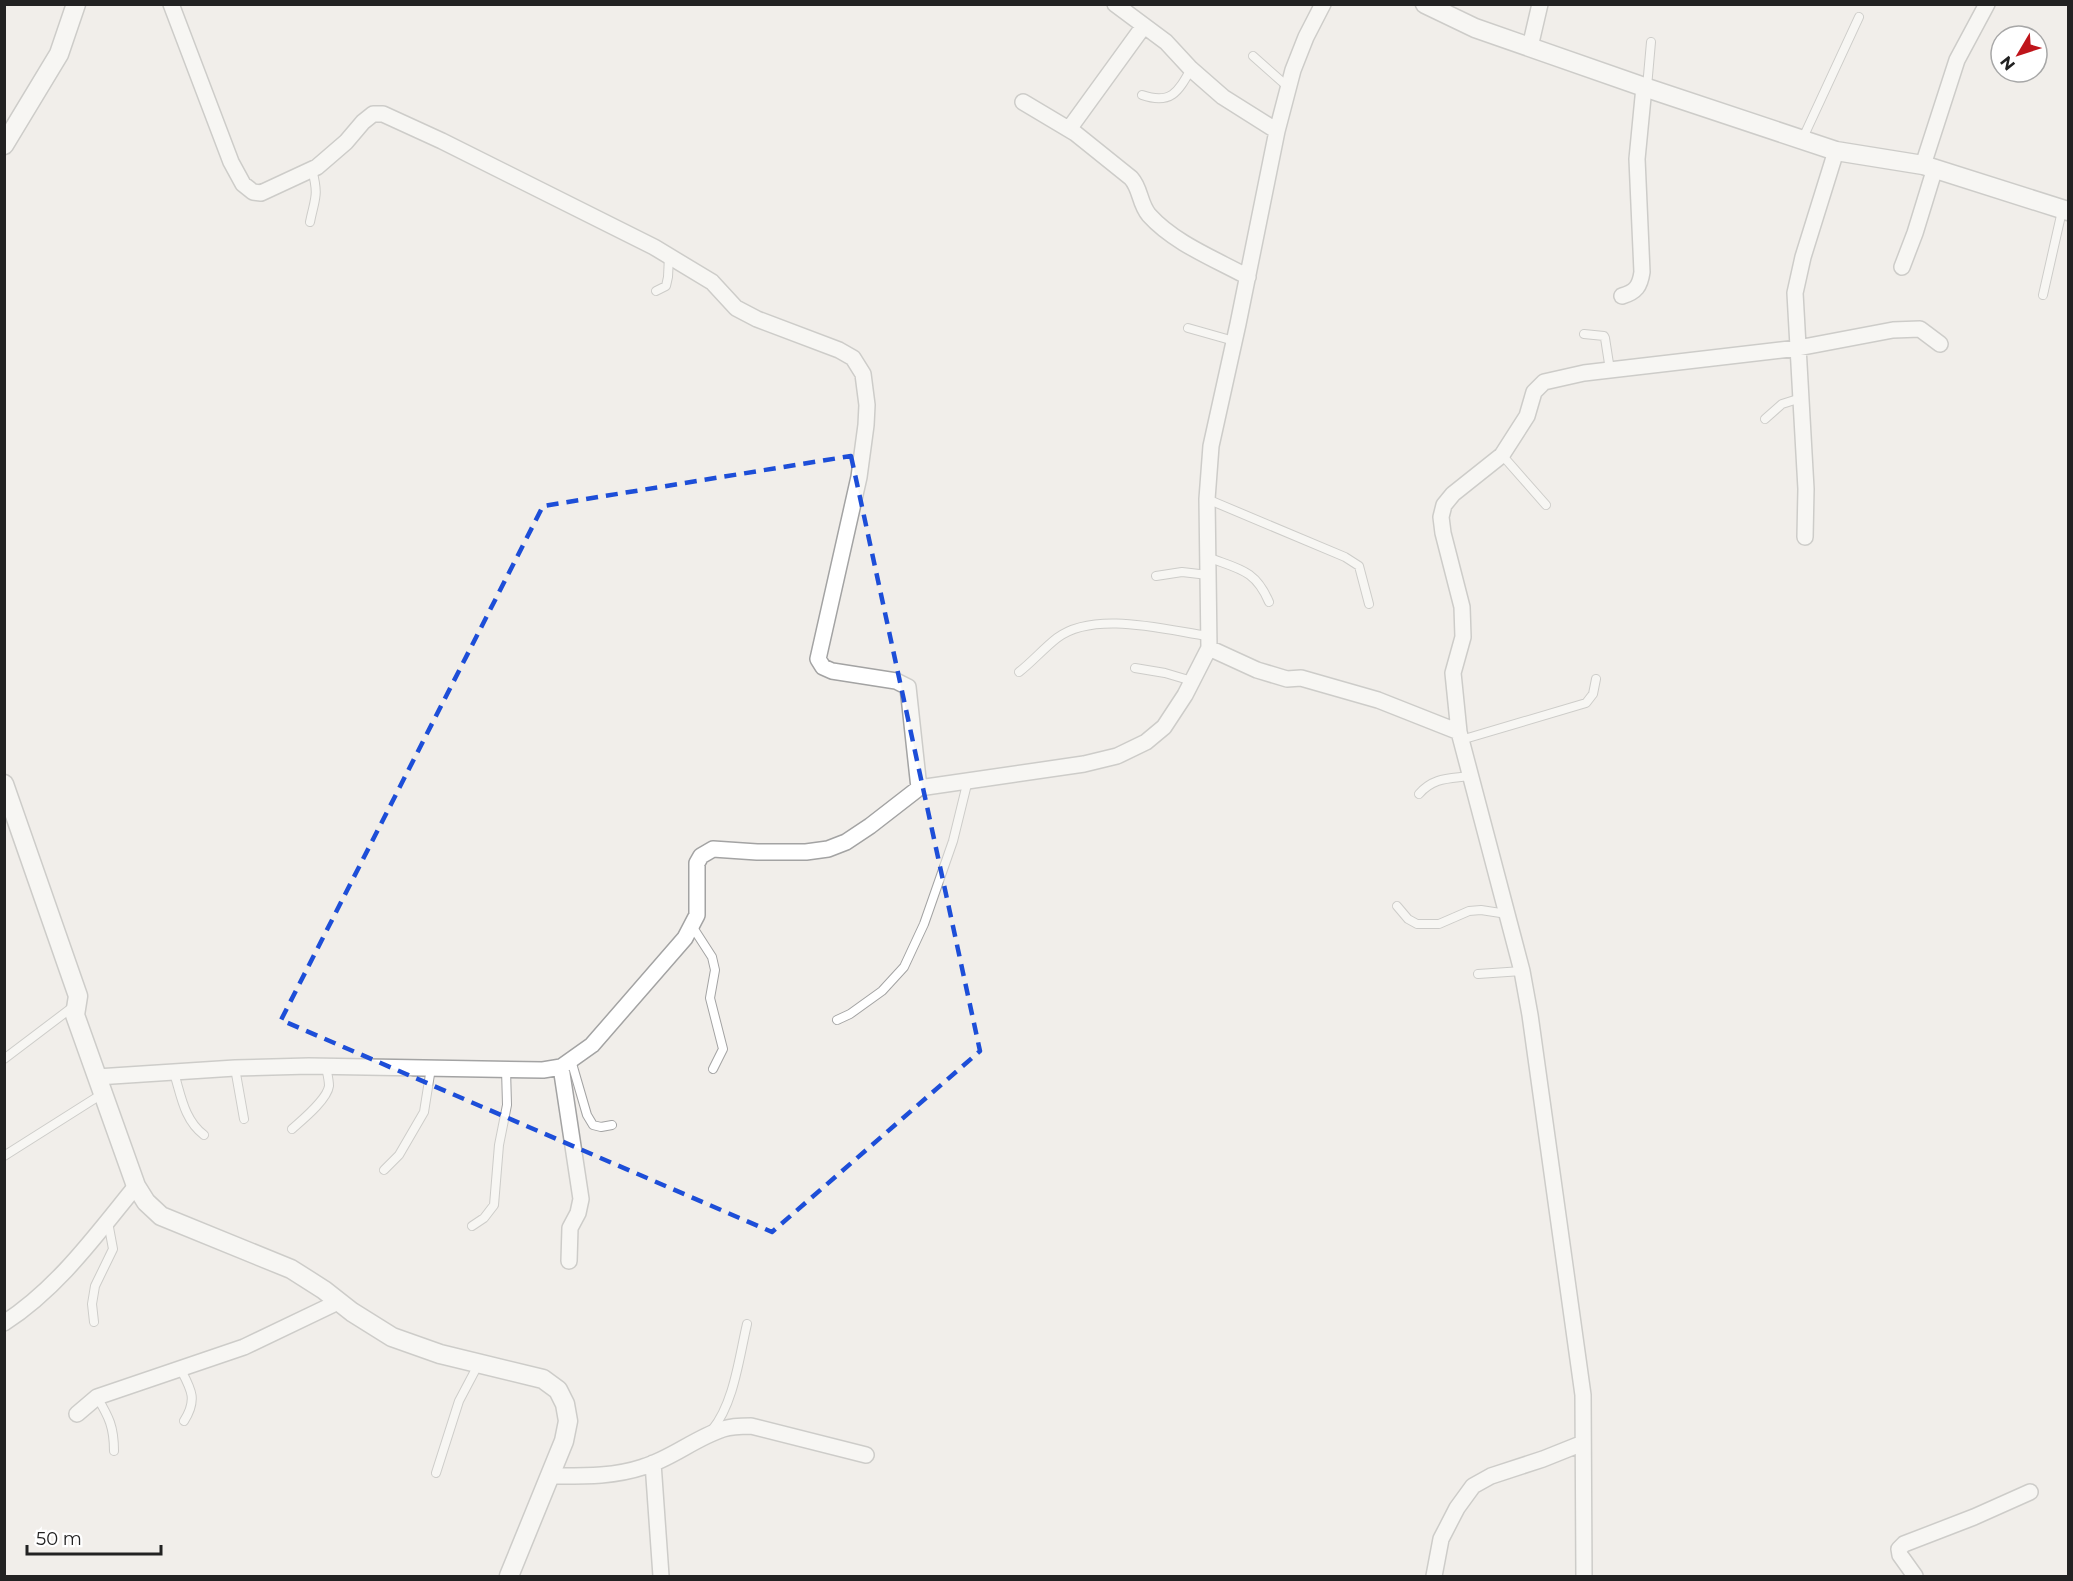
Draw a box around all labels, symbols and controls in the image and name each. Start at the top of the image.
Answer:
north arrow [1989,24,2049,84]
text: N [1996,52,2019,74]
scale bar [27,1518,160,1556]
text: 50 m [36,1528,82,1550]

